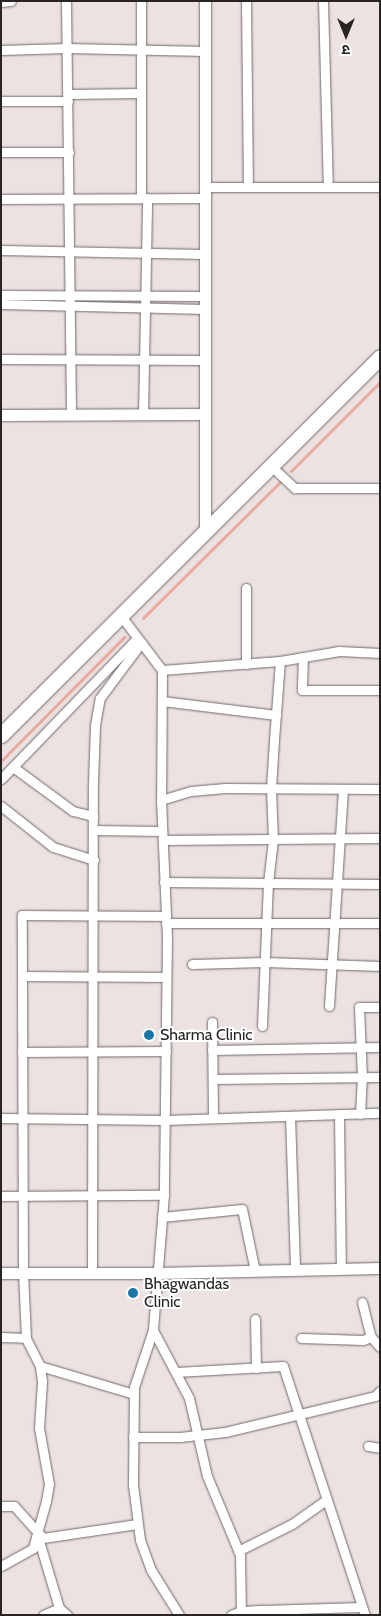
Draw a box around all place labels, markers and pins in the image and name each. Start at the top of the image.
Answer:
place label: Sharma Clinic [160,1025,253,1045]
marker: Sharma Clinic [142,1028,156,1042]
place label: Bhagwandas Clinic [144,1274,229,1312]
marker: Bhagwandas Clinic [126,1286,140,1300]

